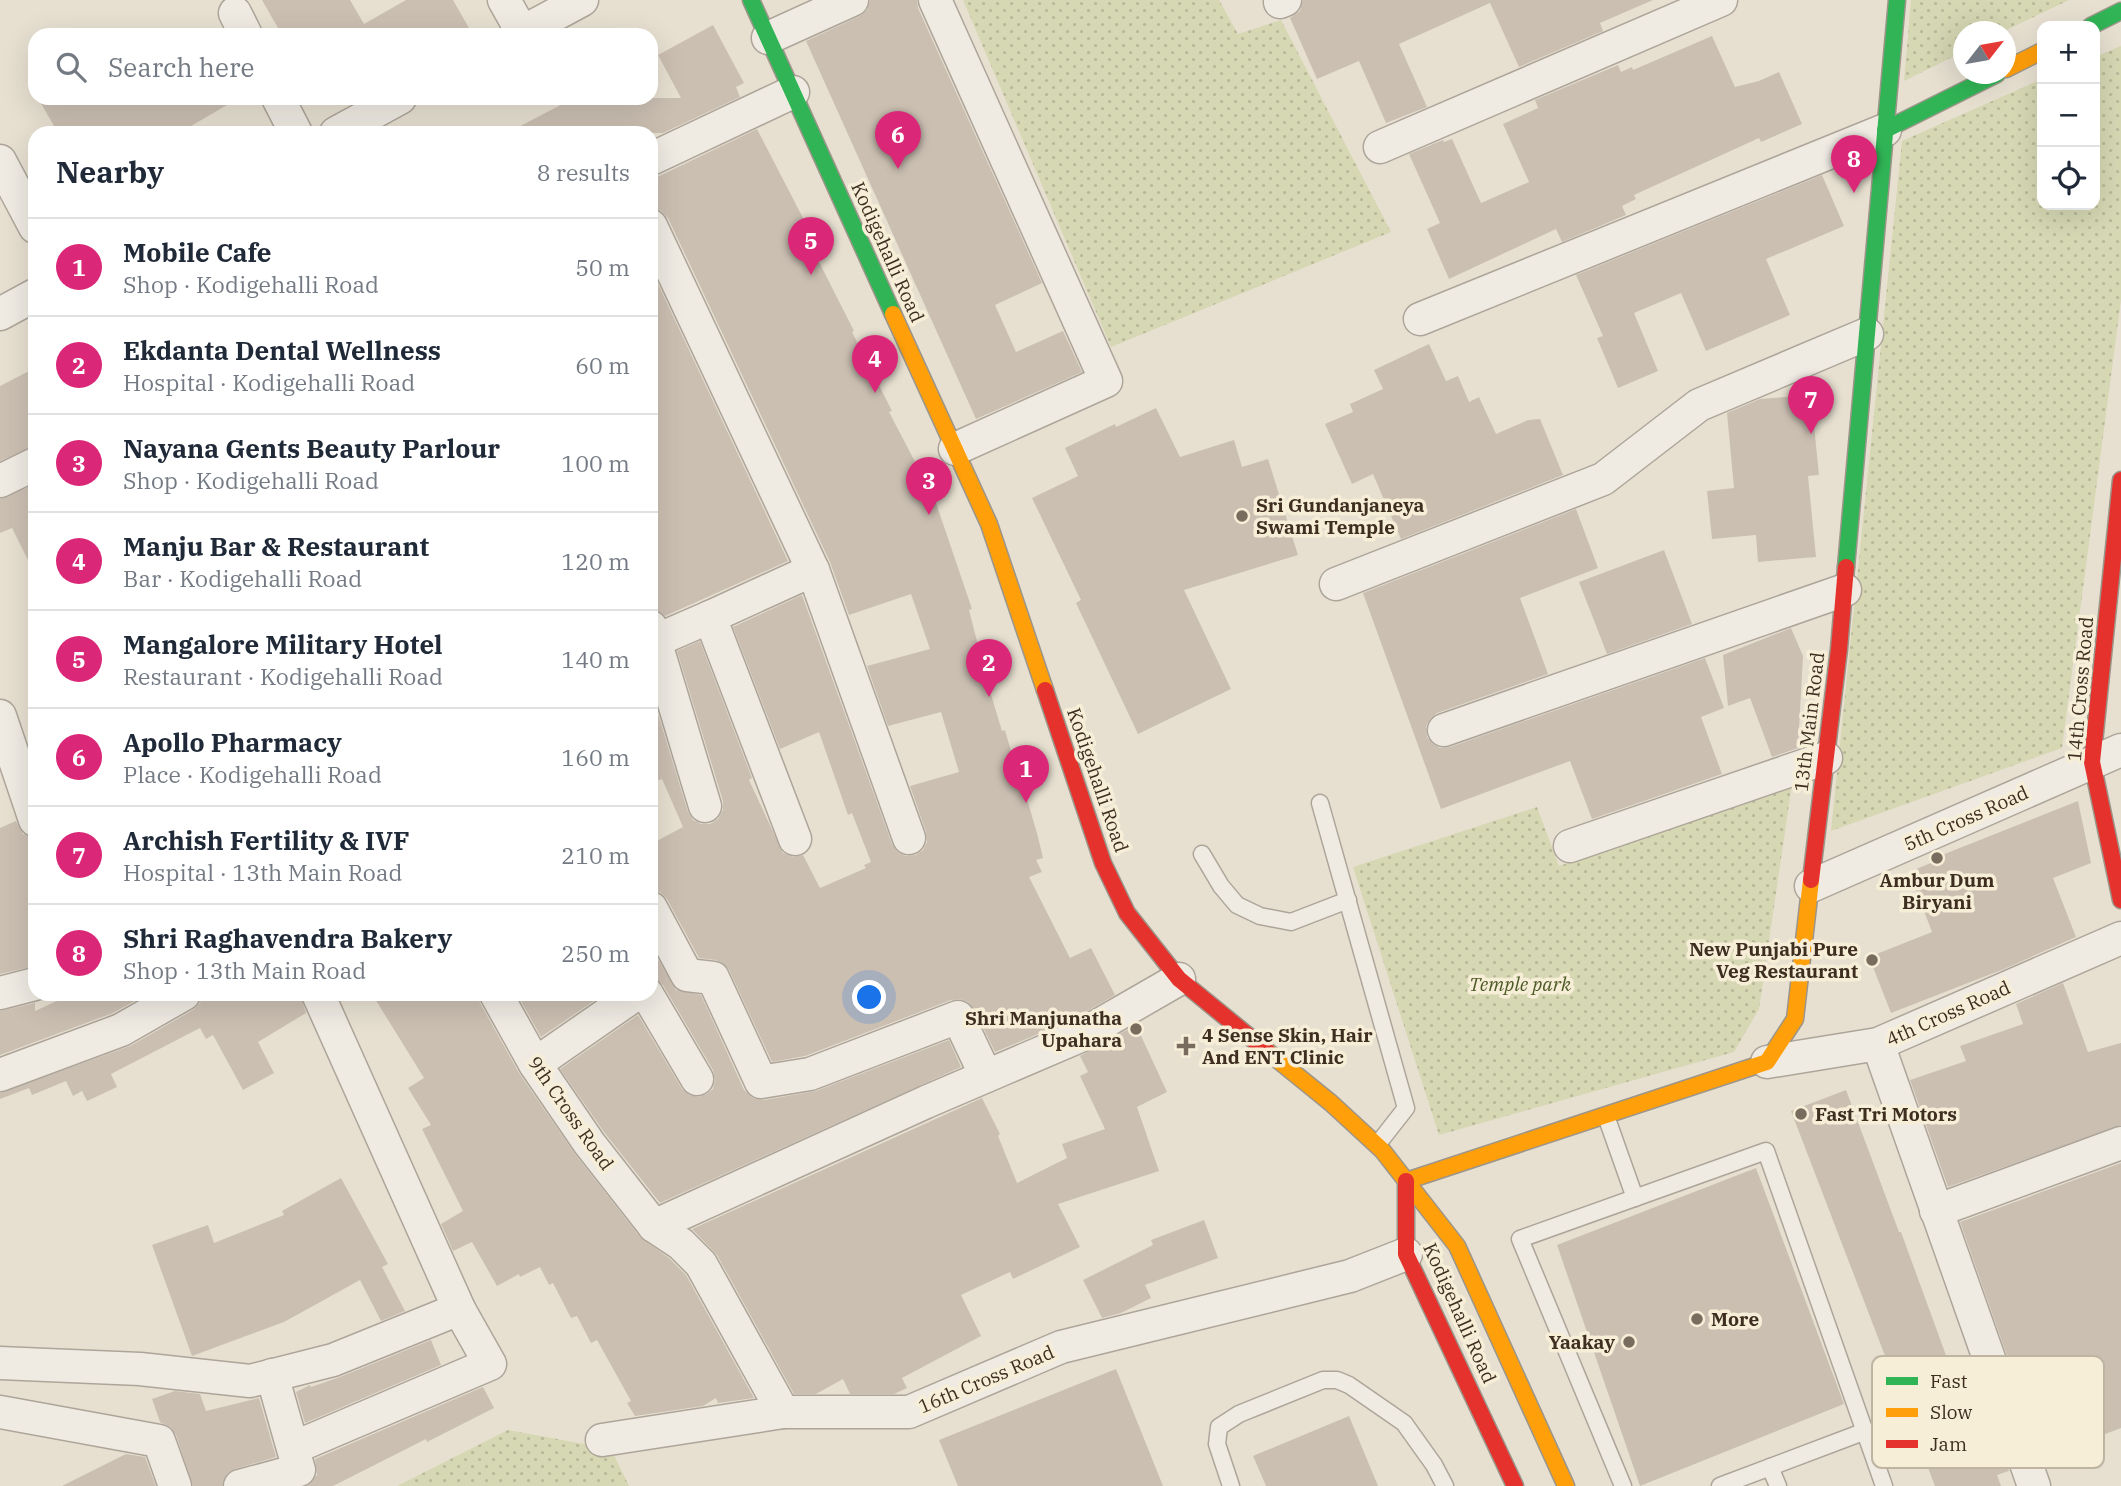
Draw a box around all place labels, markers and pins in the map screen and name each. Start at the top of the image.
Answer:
pin: 6 [875,111,921,169]
pin: 8 [1831,135,1877,193]
pin: 5 [788,217,834,275]
pin: 4 [852,335,898,393]
pin: 7 [1788,376,1834,434]
pin: 3 [906,457,952,515]
place label: Sri Gundanjaneya Swami Temple [1256,493,1425,539]
marker: Sri Gundanjaneya Swami Temple [1234,508,1250,524]
pin: 2 [966,639,1012,697]
pin: 1 [1003,745,1049,803]
marker: Ambur Dum Biryani [1929,850,1945,866]
place label: Ambur Dum Biryani [1880,868,1994,914]
place label: New Punjabi Pure Veg Restaurant [1689,937,1858,983]
marker: New Punjabi Pure Veg Restaurant [1864,952,1880,968]
place label: Shri Manjunatha Upahara [965,1006,1122,1052]
marker: Shri Manjunatha Upahara [1128,1021,1144,1037]
place label: 4 Sense Skin, Hair And ENT Clinic [1202,1023,1373,1069]
marker: 4 Sense Skin, Hair And ENT Clinic [1176,1036,1196,1056]
place label: Fast Tri Motors [1815,1102,1957,1126]
marker: Fast Tri Motors [1793,1106,1809,1122]
place label: More [1711,1307,1759,1331]
marker: More [1689,1311,1705,1327]
place label: Yaakay [1548,1330,1615,1354]
marker: Yaakay [1621,1334,1637,1350]

